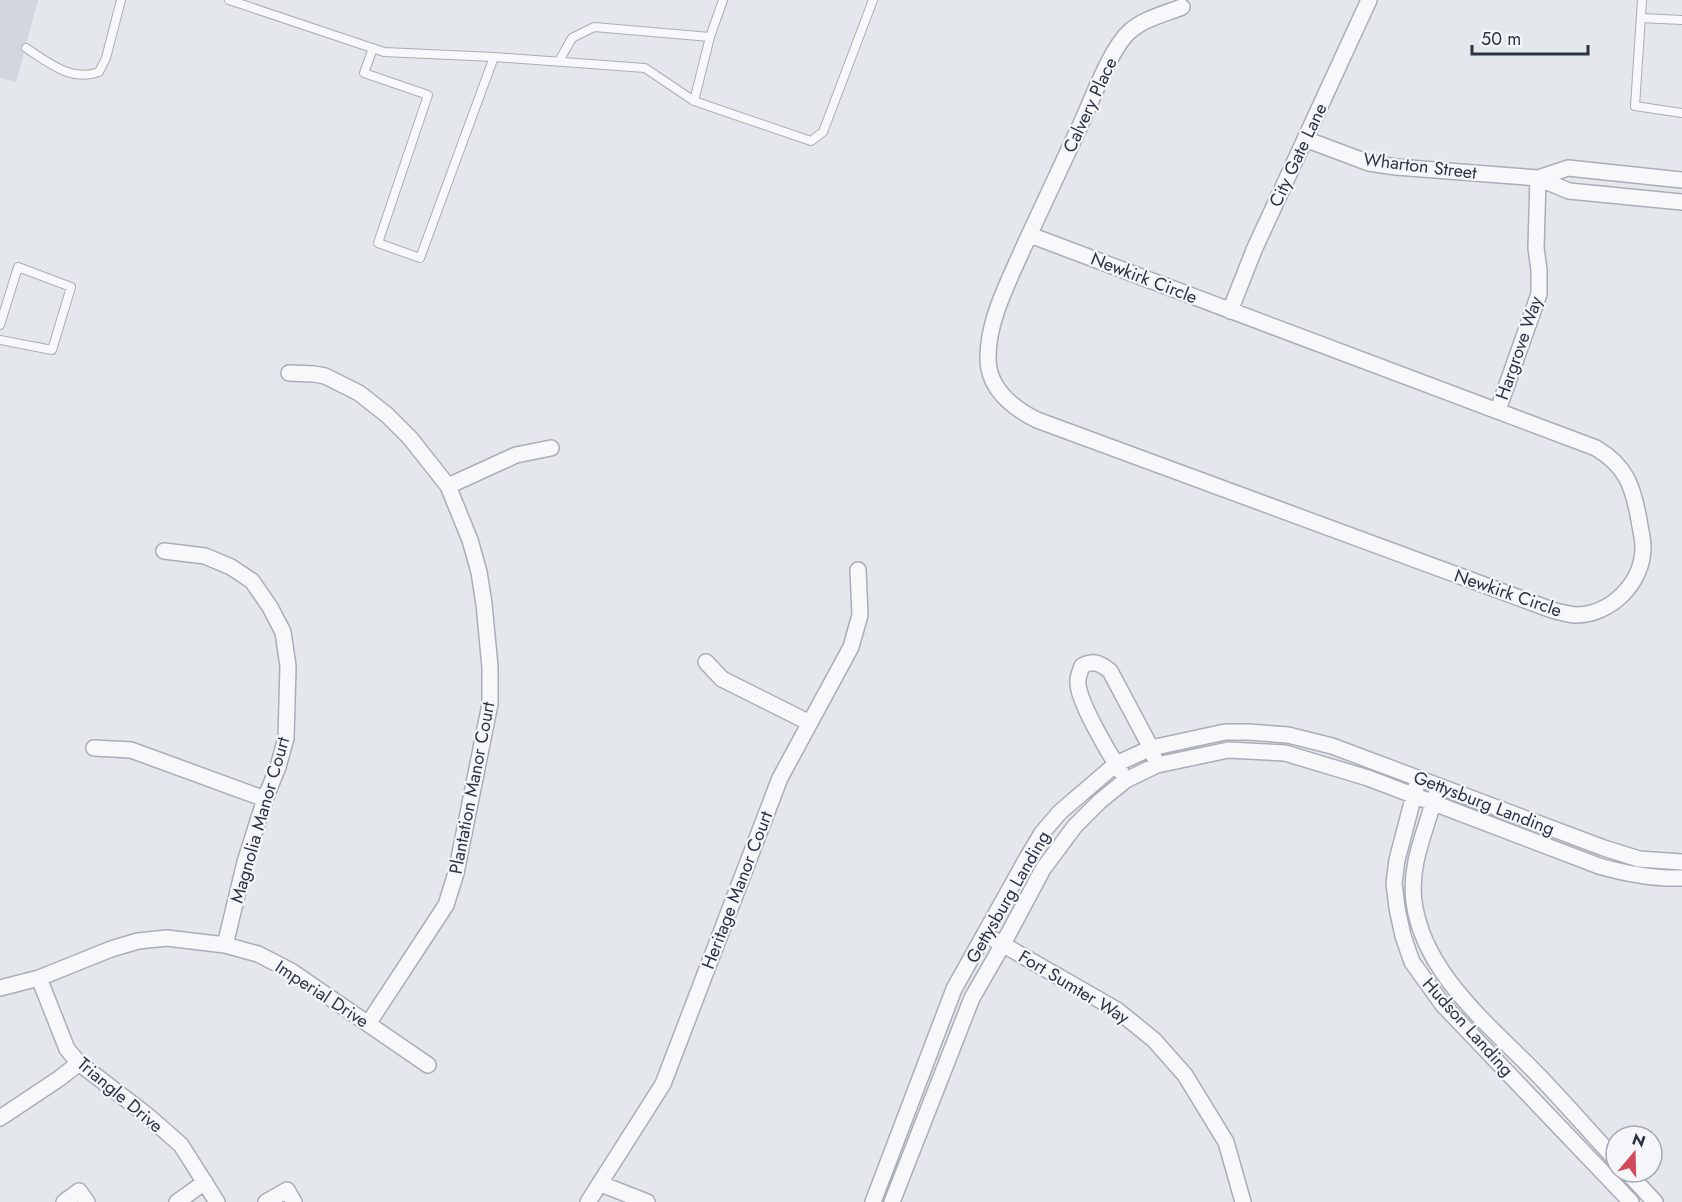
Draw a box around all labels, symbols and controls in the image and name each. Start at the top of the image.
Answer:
scale bar [1472,18,1588,56]
text: 50 m [1481,26,1521,52]
street label: Calvery Place [1057,53,1123,157]
street label: City Gate Lane [1263,99,1333,211]
street label: Wharton Street [1362,146,1479,186]
street label: Newkirk Circle [1087,246,1201,310]
street label: Hargrove Way [1489,293,1549,403]
street label: Newkirk Circle [1451,562,1565,624]
street label: Plantation Manor Court [443,699,502,876]
street label: Magnolia Manor Court [224,733,296,906]
street label: Gettysburg Landing [1410,764,1558,842]
street label: Heritage Manor Court [695,807,779,973]
street label: Gettysburg Landing [959,826,1057,968]
street label: Fort Sumter Way [1014,944,1134,1030]
street label: Imperial Drive [270,954,374,1034]
street label: Hudson Landing [1416,972,1520,1082]
street label: Triangle Drive [71,1051,169,1139]
north arrow [1604,1124,1664,1184]
text: N [1629,1127,1648,1153]

